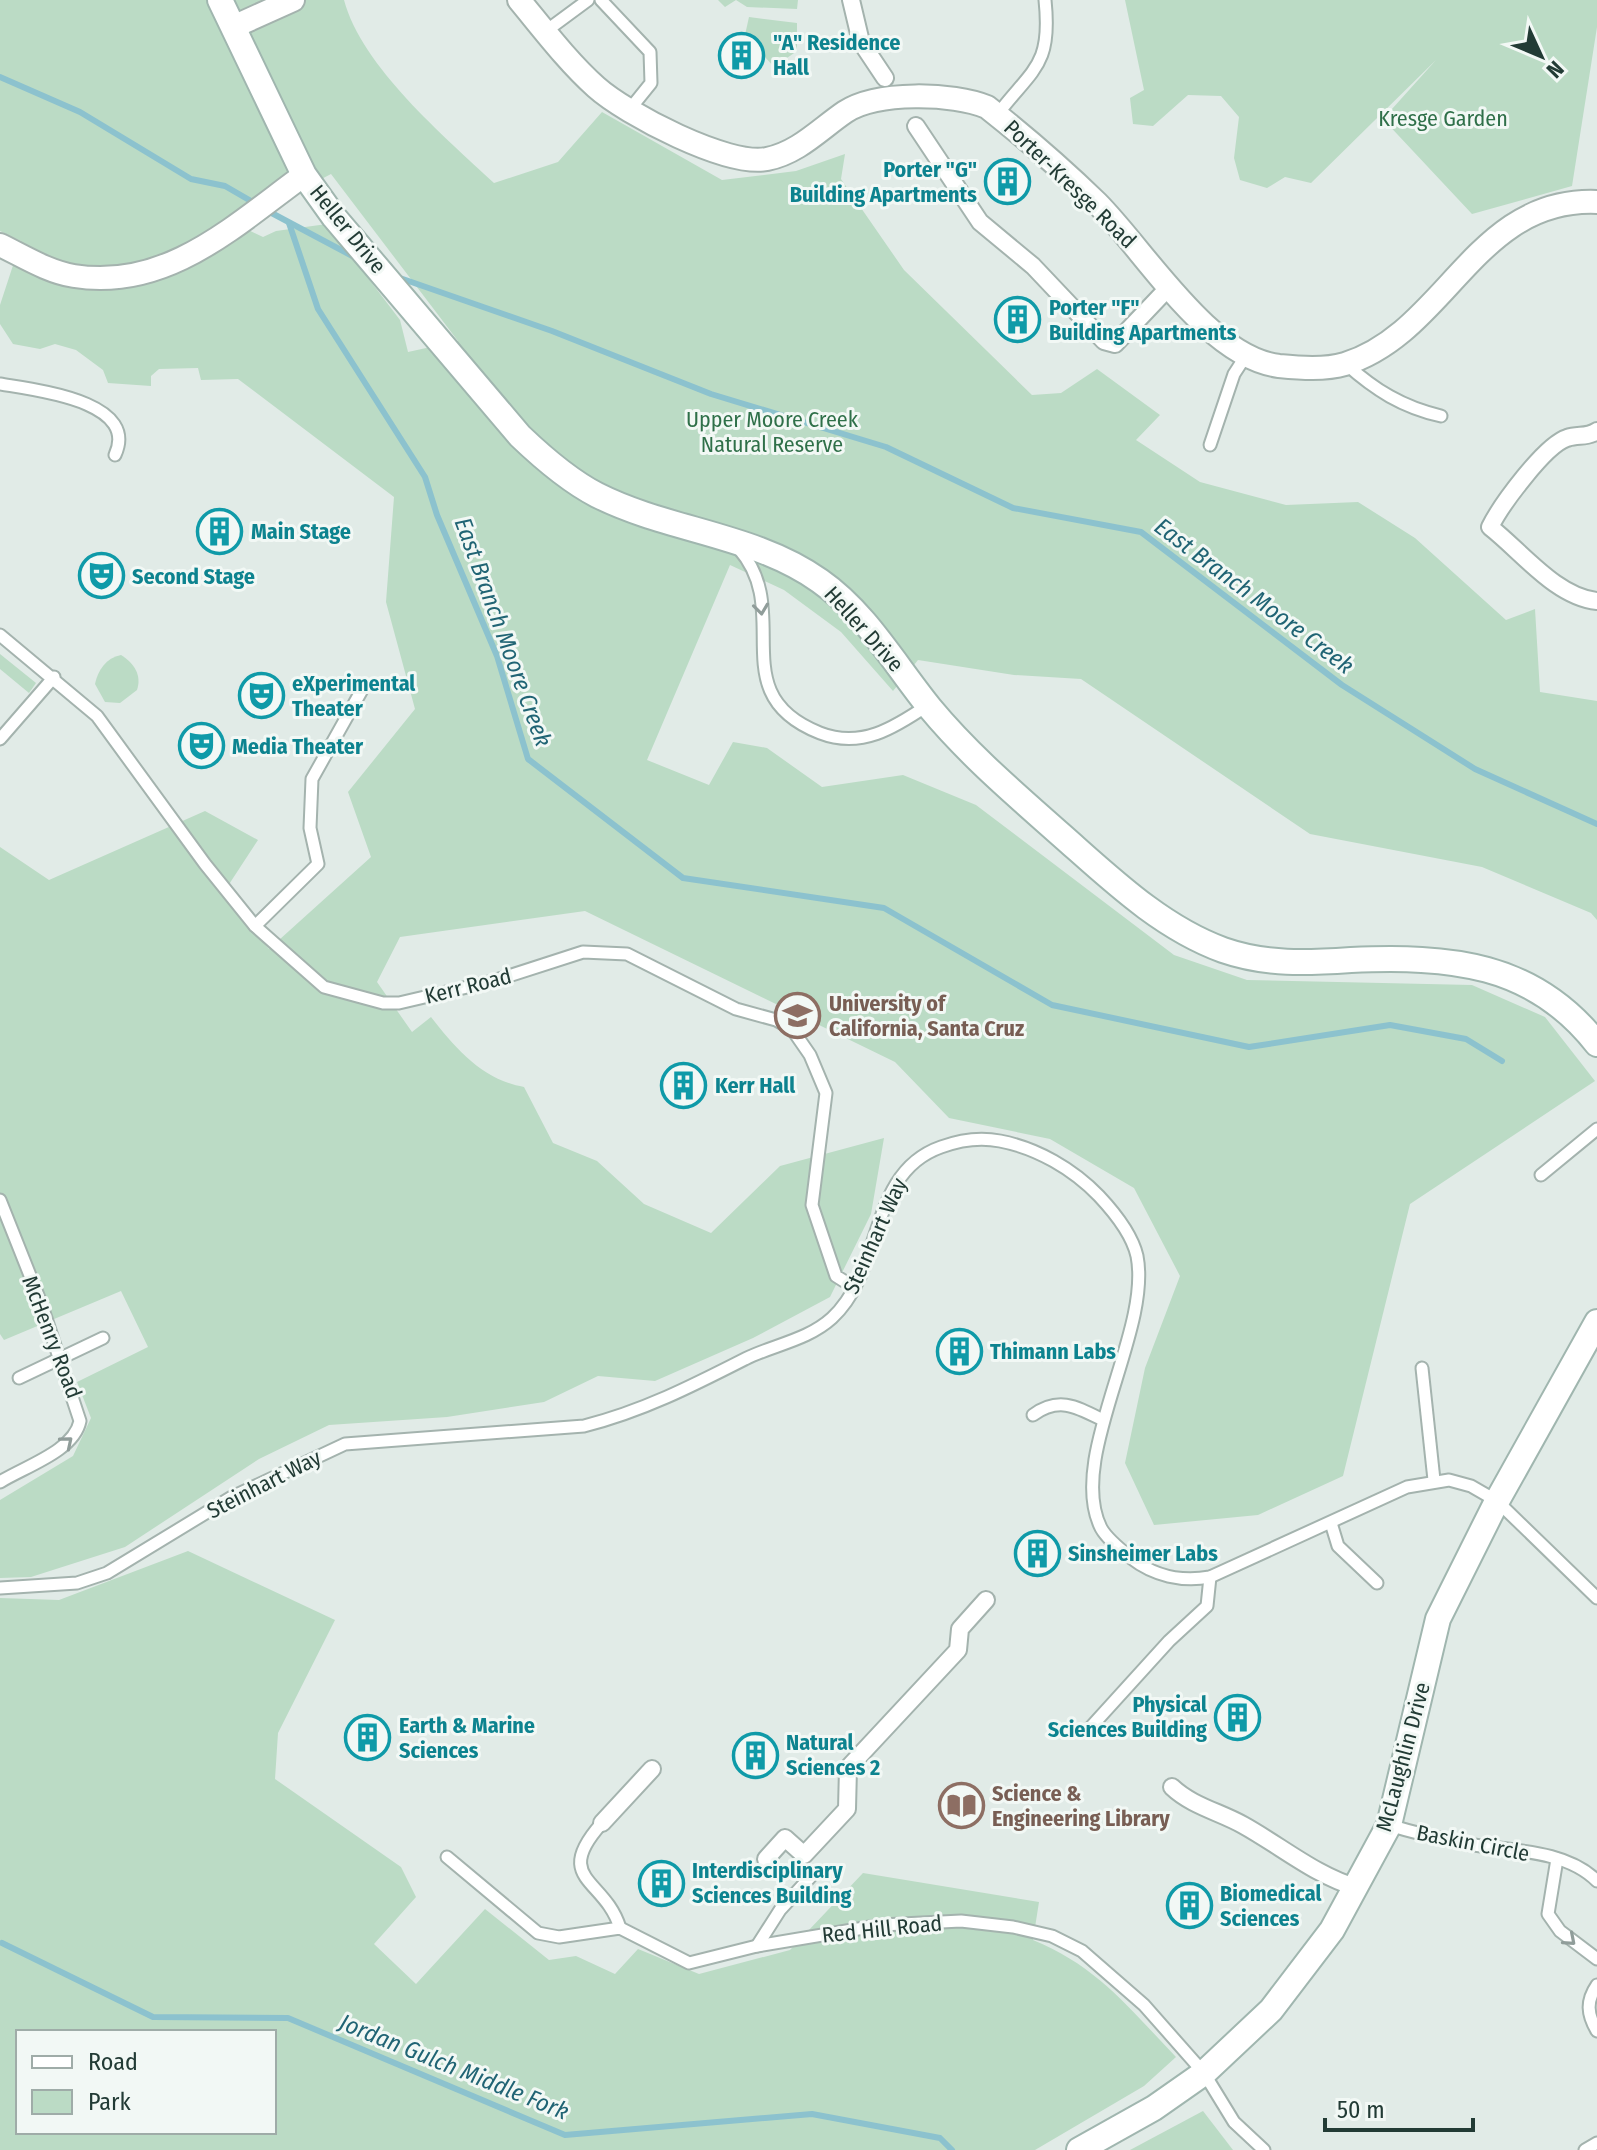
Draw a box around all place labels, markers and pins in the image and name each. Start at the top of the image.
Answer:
place label: "A" Residence Hall [773,29,900,81]
building icon: "A" Residence Hall [718,31,766,79]
place label: Porter "G" Building Apartments [790,156,977,208]
building icon: Porter "G" Building Apartments [984,158,1032,206]
place label: Porter "F" Building Apartments [1049,294,1237,346]
building icon: Porter "F" Building Apartments [994,296,1042,344]
building icon: Main Stage [196,507,244,555]
place label: Main Stage [251,518,351,545]
theatre icon: Second Stage [77,552,125,600]
place label: Second Stage [132,563,255,590]
place label: eXperimental Theater [292,670,416,722]
theatre icon: eXperimental Theater [237,672,285,720]
theatre icon: Media Theater [177,722,225,770]
place label: Media Theater [232,733,364,760]
place label: University of California, Santa Cruz [829,990,1024,1042]
school or university icon: University of California, Santa Cruz [774,992,822,1040]
building icon: Kerr Hall [660,1061,708,1109]
place label: Kerr Hall [715,1072,796,1099]
building icon: Thimann Labs [935,1327,983,1375]
place label: Thimann Labs [990,1338,1116,1365]
building icon: Sinsheimer Labs [1013,1529,1061,1577]
place label: Sinsheimer Labs [1068,1540,1218,1567]
place label: Physical Sciences Building [1048,1691,1208,1743]
building icon: Physical Sciences Building [1214,1693,1262,1741]
place label: Earth & Marine Sciences [399,1712,535,1764]
building icon: Earth & Marine Sciences [344,1714,392,1762]
place label: Natural Sciences 2 [786,1729,880,1781]
building icon: Natural Sciences 2 [731,1731,779,1779]
place label: Science & Engineering Library [992,1780,1170,1832]
library icon: Science & Engineering Library [937,1782,985,1830]
place label: Interdisciplinary Sciences Building [692,1857,851,1909]
building icon: Interdisciplinary Sciences Building [637,1859,685,1907]
place label: Biomedical Sciences [1220,1880,1322,1932]
building icon: Biomedical Sciences [1165,1882,1213,1930]

